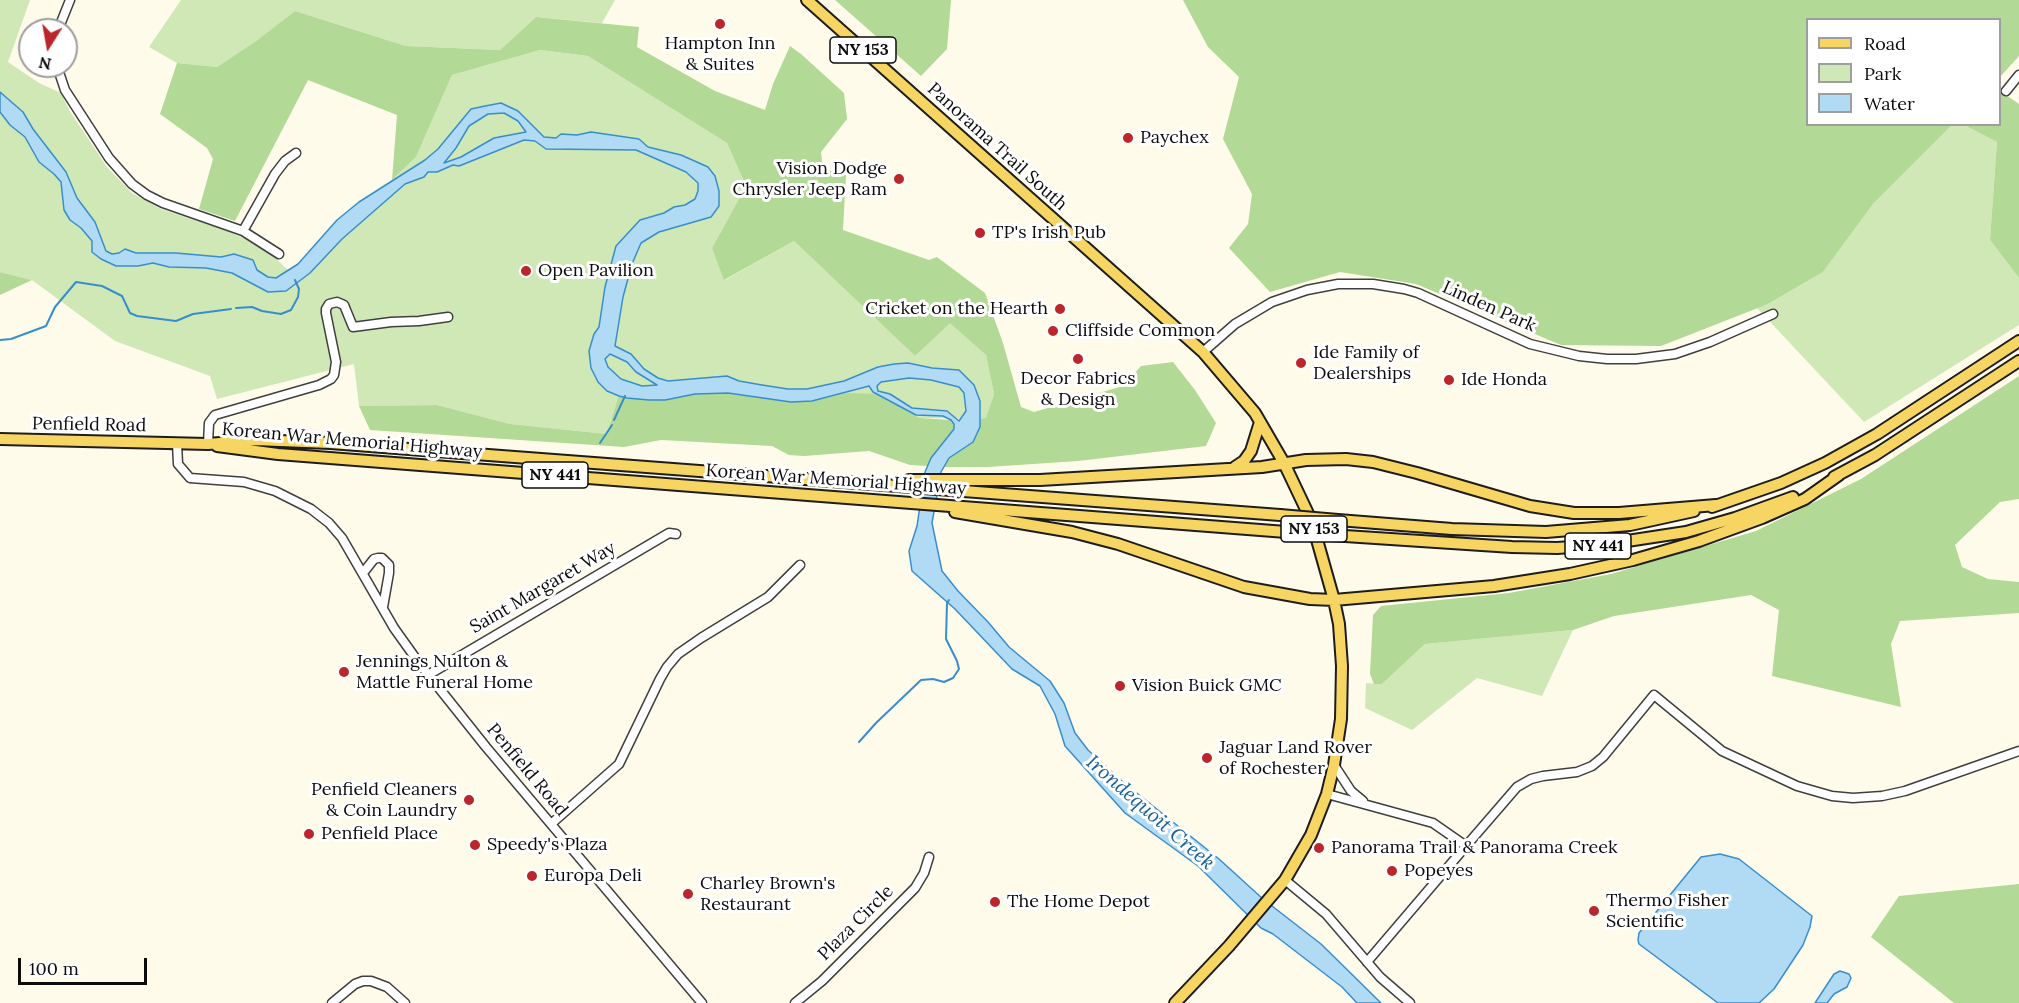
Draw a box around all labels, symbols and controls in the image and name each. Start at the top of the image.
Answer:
marker: Hampton Inn & Suites [713,17,727,31]
north arrow [18,18,78,78]
legend [1806,18,2001,126]
text: Road [1864,32,1906,55]
place label: Hampton Inn & Suites [665,33,775,76]
road number: NY 153 [830,37,896,63]
text: N [37,53,53,75]
text: Park [1864,62,1901,85]
street label: Panorama Trail South [923,79,1071,215]
text: Water [1864,92,1915,115]
place label: Paychex [1140,127,1209,149]
marker: Paychex [1121,131,1135,145]
place label: Vision Dodge Chrysler Jeep Ram [732,158,887,201]
marker: Vision Dodge Chrysler Jeep Ram [892,172,906,186]
place label: TP's Irish Pub [992,222,1106,244]
marker: TP's Irish Pub [973,226,987,240]
place label: Open Pavilion [538,260,654,282]
marker: Open Pavilion [519,264,533,278]
street label: Linden Park [1439,277,1539,337]
place label: Cricket on the Hearth [865,298,1048,320]
marker: Cricket on the Hearth [1053,302,1067,316]
place label: Cliffside Common [1065,320,1215,342]
marker: Cliffside Common [1046,324,1060,338]
place label: Ide Family of Dealerships [1313,342,1419,385]
marker: Decor Fabrics & Design [1071,352,1085,366]
marker: Ide Family of Dealerships [1294,356,1308,370]
place label: Decor Fabrics & Design [1020,368,1136,410]
place label: Ide Honda [1461,369,1547,391]
marker: Ide Honda [1442,373,1456,387]
street label: Penfield Road [32,413,146,437]
street label: Korean War Memorial Highway [221,419,483,463]
street label: Korean War Memorial Highway [705,460,967,500]
road number: NY 441 [522,462,588,488]
road number: NY 153 [1281,516,1347,542]
road number: NY 441 [1565,533,1631,559]
street label: Saint Margaret Way [466,537,620,639]
place label: Jennings Nulton & Mattle Funeral Home [356,651,533,694]
marker: Jennings Nulton & Mattle Funeral Home [337,665,351,679]
place label: Vision Buick GMC [1132,675,1282,697]
marker: Vision Buick GMC [1113,679,1127,693]
street label: Penfield Road [482,719,572,821]
place label: Jaguar Land Rover of Rochester [1219,737,1372,780]
water label: Irondequoit Creek [1081,751,1219,875]
marker: Jaguar Land Rover of Rochester [1200,751,1214,765]
place label: Penfield Cleaners & Coin Laundry [311,779,457,822]
marker: Penfield Cleaners & Coin Laundry [462,793,476,807]
place label: Penfield Place [321,823,438,845]
marker: Penfield Place [302,827,316,841]
place label: Speedy's Plaza [487,834,608,856]
place label: Panorama Trail & Panorama Creek [1331,837,1618,859]
marker: Speedy's Plaza [468,838,482,852]
marker: Panorama Trail & Panorama Creek [1312,841,1326,855]
place label: Popeyes [1404,860,1473,882]
marker: Popeyes [1385,864,1399,878]
place label: Europa Deli [544,865,642,887]
marker: Europa Deli [525,869,539,883]
place label: Charley Brown's Restaurant [700,873,835,916]
street label: Plaza Circle [814,881,898,965]
marker: Charley Brown's Restaurant [681,887,695,901]
place label: Thermo Fisher Scientific [1606,890,1729,932]
place label: The Home Depot [1007,891,1150,913]
marker: The Home Depot [988,895,1002,909]
marker: Thermo Fisher Scientific [1587,904,1601,918]
scale bar [21,946,150,984]
text: 100 m [29,957,79,980]

